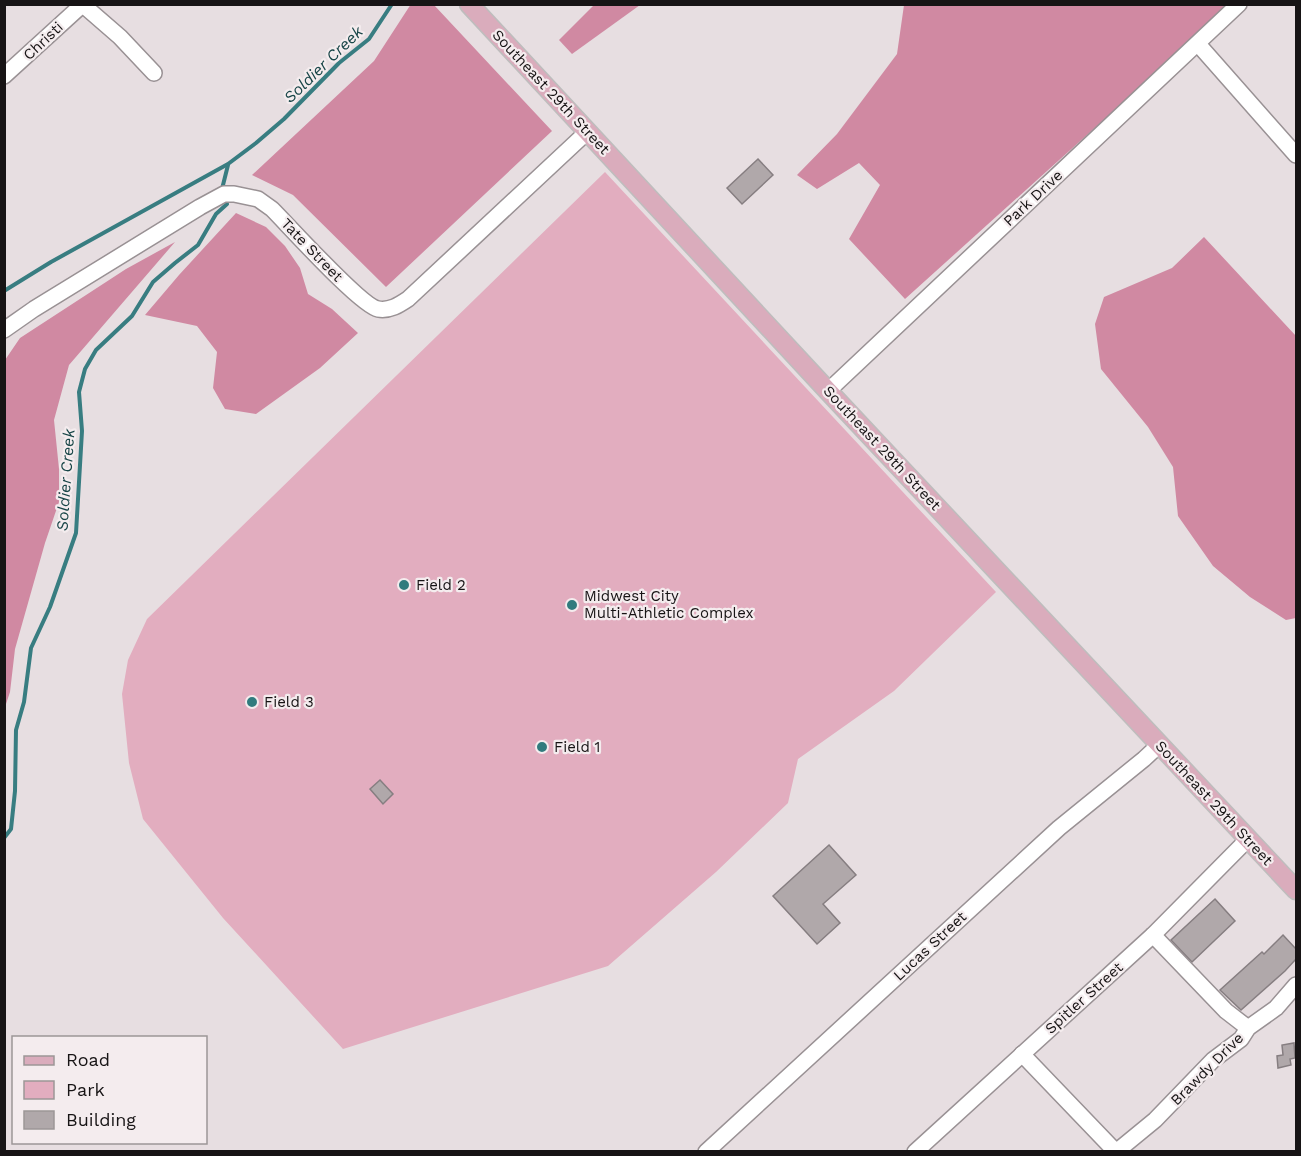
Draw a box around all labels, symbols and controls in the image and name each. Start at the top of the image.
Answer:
street label: Christi [19,18,67,64]
water label: Soldier Creek [280,21,368,107]
street label: Southeast 29th Street [489,26,614,159]
street label: Park Drive [1000,166,1066,230]
street label: Tate Street [277,215,347,286]
street label: Southeast 29th Street [820,382,945,515]
water label: Soldier Creek [52,427,79,532]
place label: Field 2 [416,576,466,594]
marker: Field 2 [397,578,411,592]
place label: Midwest City Multi-Athletic Complex [584,587,754,622]
marker: Midwest City Multi-Athletic Complex [565,598,579,612]
place label: Field 3 [264,693,314,711]
marker: Field 3 [245,695,259,709]
street label: Southeast 29th Street [1152,737,1277,870]
place label: Field 1 [554,738,600,756]
marker: Field 1 [535,740,549,754]
street label: Lucas Street [890,907,971,984]
street label: Spitler Street [1041,958,1127,1038]
street label: Brawdy Drive [1167,1029,1247,1109]
legend [12,1036,207,1144]
text: Road [66,1049,110,1070]
text: Park [66,1079,105,1100]
text: Building [66,1109,136,1130]

